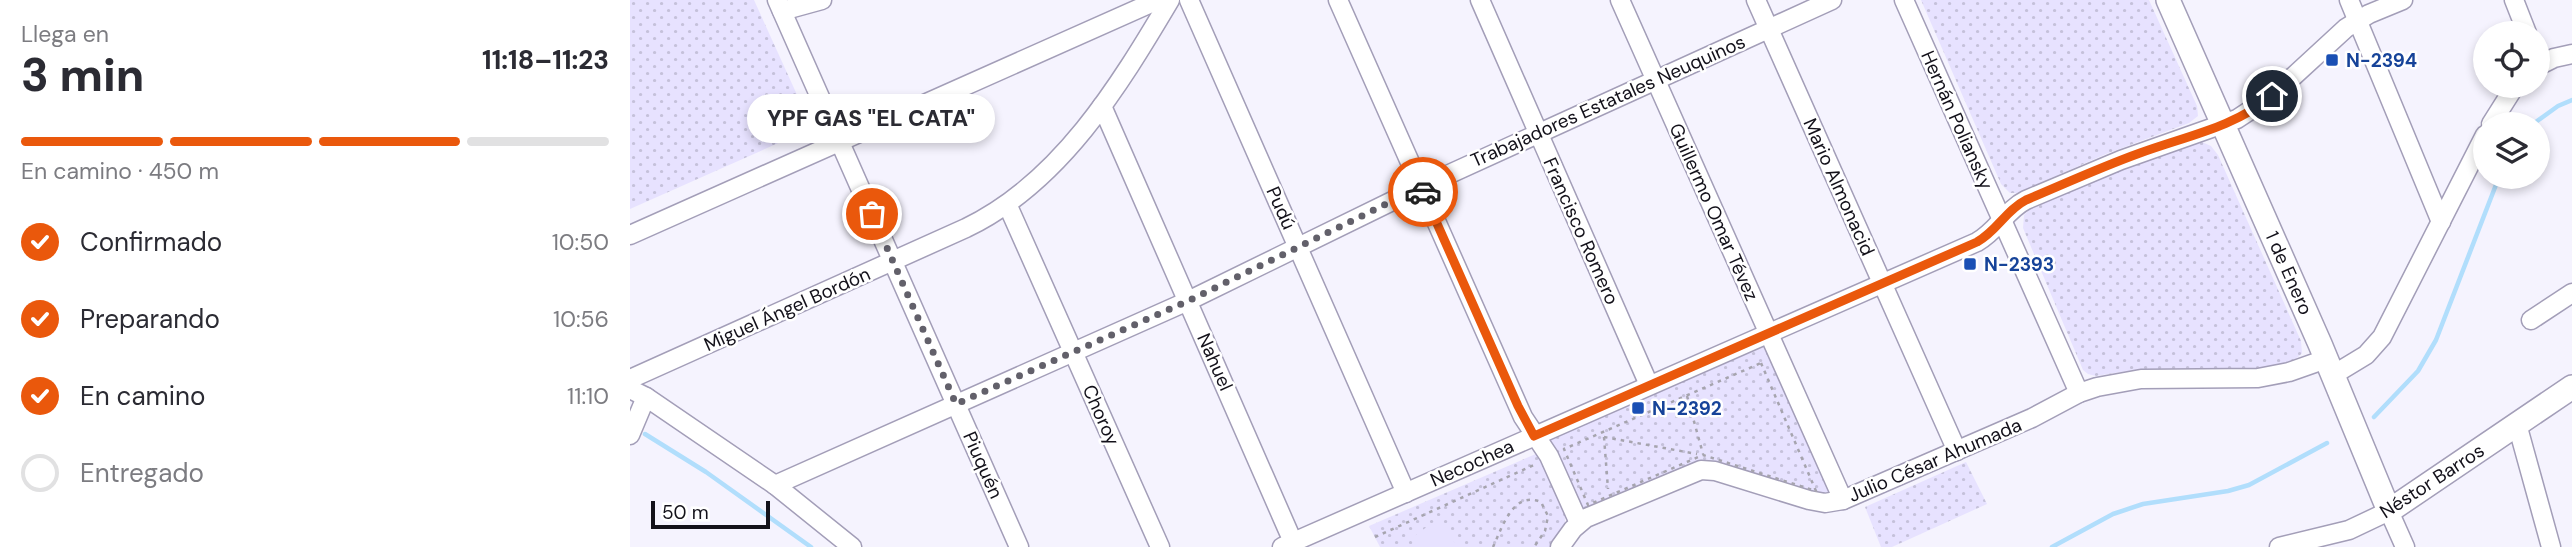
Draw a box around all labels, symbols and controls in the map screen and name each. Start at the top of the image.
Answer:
text: Llega en [21,19,109,49]
map controls [2473,21,2550,189]
button: locate [2473,21,2550,98]
street label: Trabajadores Estatales Neuquinos [1467,29,1749,173]
text: 11:18–11:23 [482,43,609,77]
text: 3 min [21,45,144,105]
street label: Hernán Poliansky [1915,47,1999,194]
place label: N-2394 [2346,48,2417,73]
marker: N-2394 [2324,52,2340,68]
pin [2242,66,2302,126]
icon: home [2253,77,2291,115]
callout: YPF GAS "EL CATA" [748,95,996,144]
text: YPF GAS "EL CATA" [767,103,975,133]
button: layers [2473,112,2550,189]
street label: Mario Almonacid [1798,114,1880,260]
street label: Guillermo Omar Tévez [1664,119,1764,305]
street label: Francisco Romero [1537,154,1625,308]
text: En camino · 450 m [21,156,219,186]
courier [1388,157,1458,227]
icon: car [1404,173,1442,211]
street label: Pudú [1260,182,1302,234]
pin [842,184,902,244]
icon: bag [853,195,891,233]
icon: check [21,223,59,261]
text: Confirmado [80,225,222,259]
text: 10:50 [552,227,609,257]
street label: 1 de Enero [2259,227,2319,319]
place label: N-2393 [1984,252,2054,277]
marker: N-2393 [1962,256,1978,272]
street label: Miguel Ángel Bordón [700,261,874,357]
icon: check [21,300,59,338]
text: Preparando [80,302,220,336]
text: 10:56 [553,304,609,334]
street label: Nahuel [1191,329,1239,395]
icon: check [21,377,59,415]
text: En camino [80,379,205,413]
text: 11:10 [567,381,609,411]
street label: Choroy [1077,381,1126,450]
place label: N-2392 [1652,396,1722,421]
marker: N-2392 [1630,400,1646,416]
street label: Julio César Ahumada [1845,412,2025,508]
street label: Piuquén [957,427,1009,503]
street label: Necochea [1426,433,1518,493]
street label: Néstor Barros [2375,438,2489,524]
text: Entregado [80,456,204,490]
scale bar [651,498,770,530]
text: 50 m [662,500,709,525]

